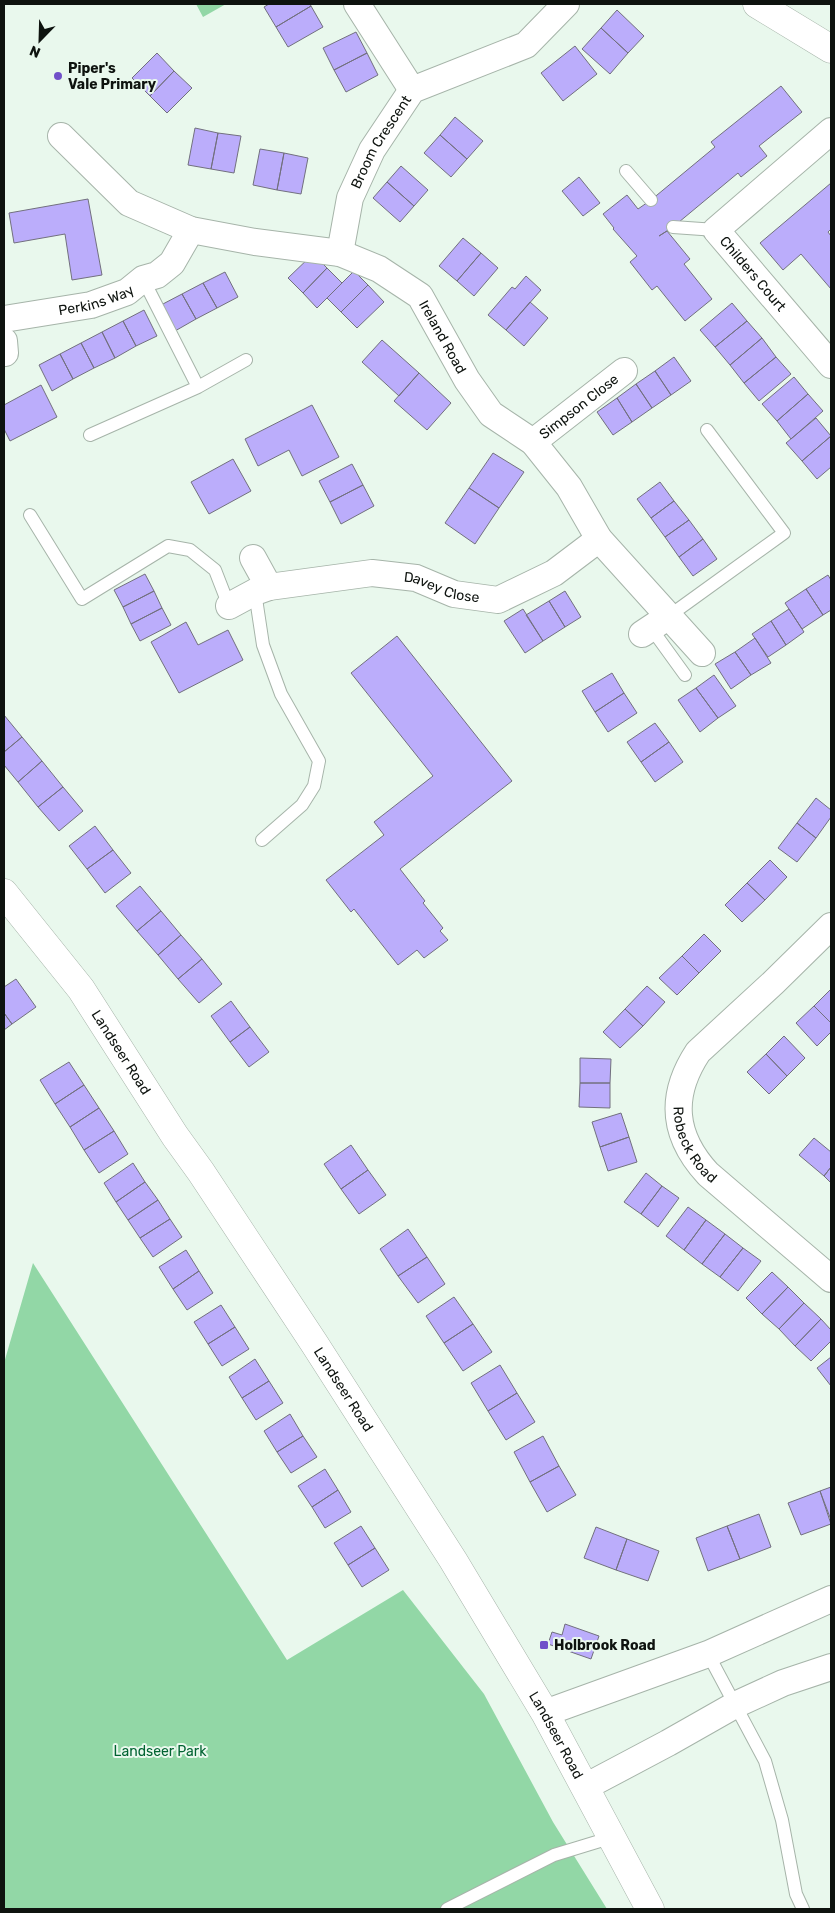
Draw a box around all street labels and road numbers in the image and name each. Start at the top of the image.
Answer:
street label: Broom Crescent [347,92,415,191]
street label: Childers Court [716,233,790,315]
street label: Perkins Way [57,282,138,319]
street label: Ireland Road [415,297,470,377]
street label: Simpson Close [536,370,622,443]
street label: Davey Close [403,569,481,606]
street label: Landseer Road [88,1007,154,1098]
street label: Robeck Road [670,1106,720,1187]
street label: Landseer Road [310,1344,377,1435]
street label: Landseer Road [525,1689,587,1782]

